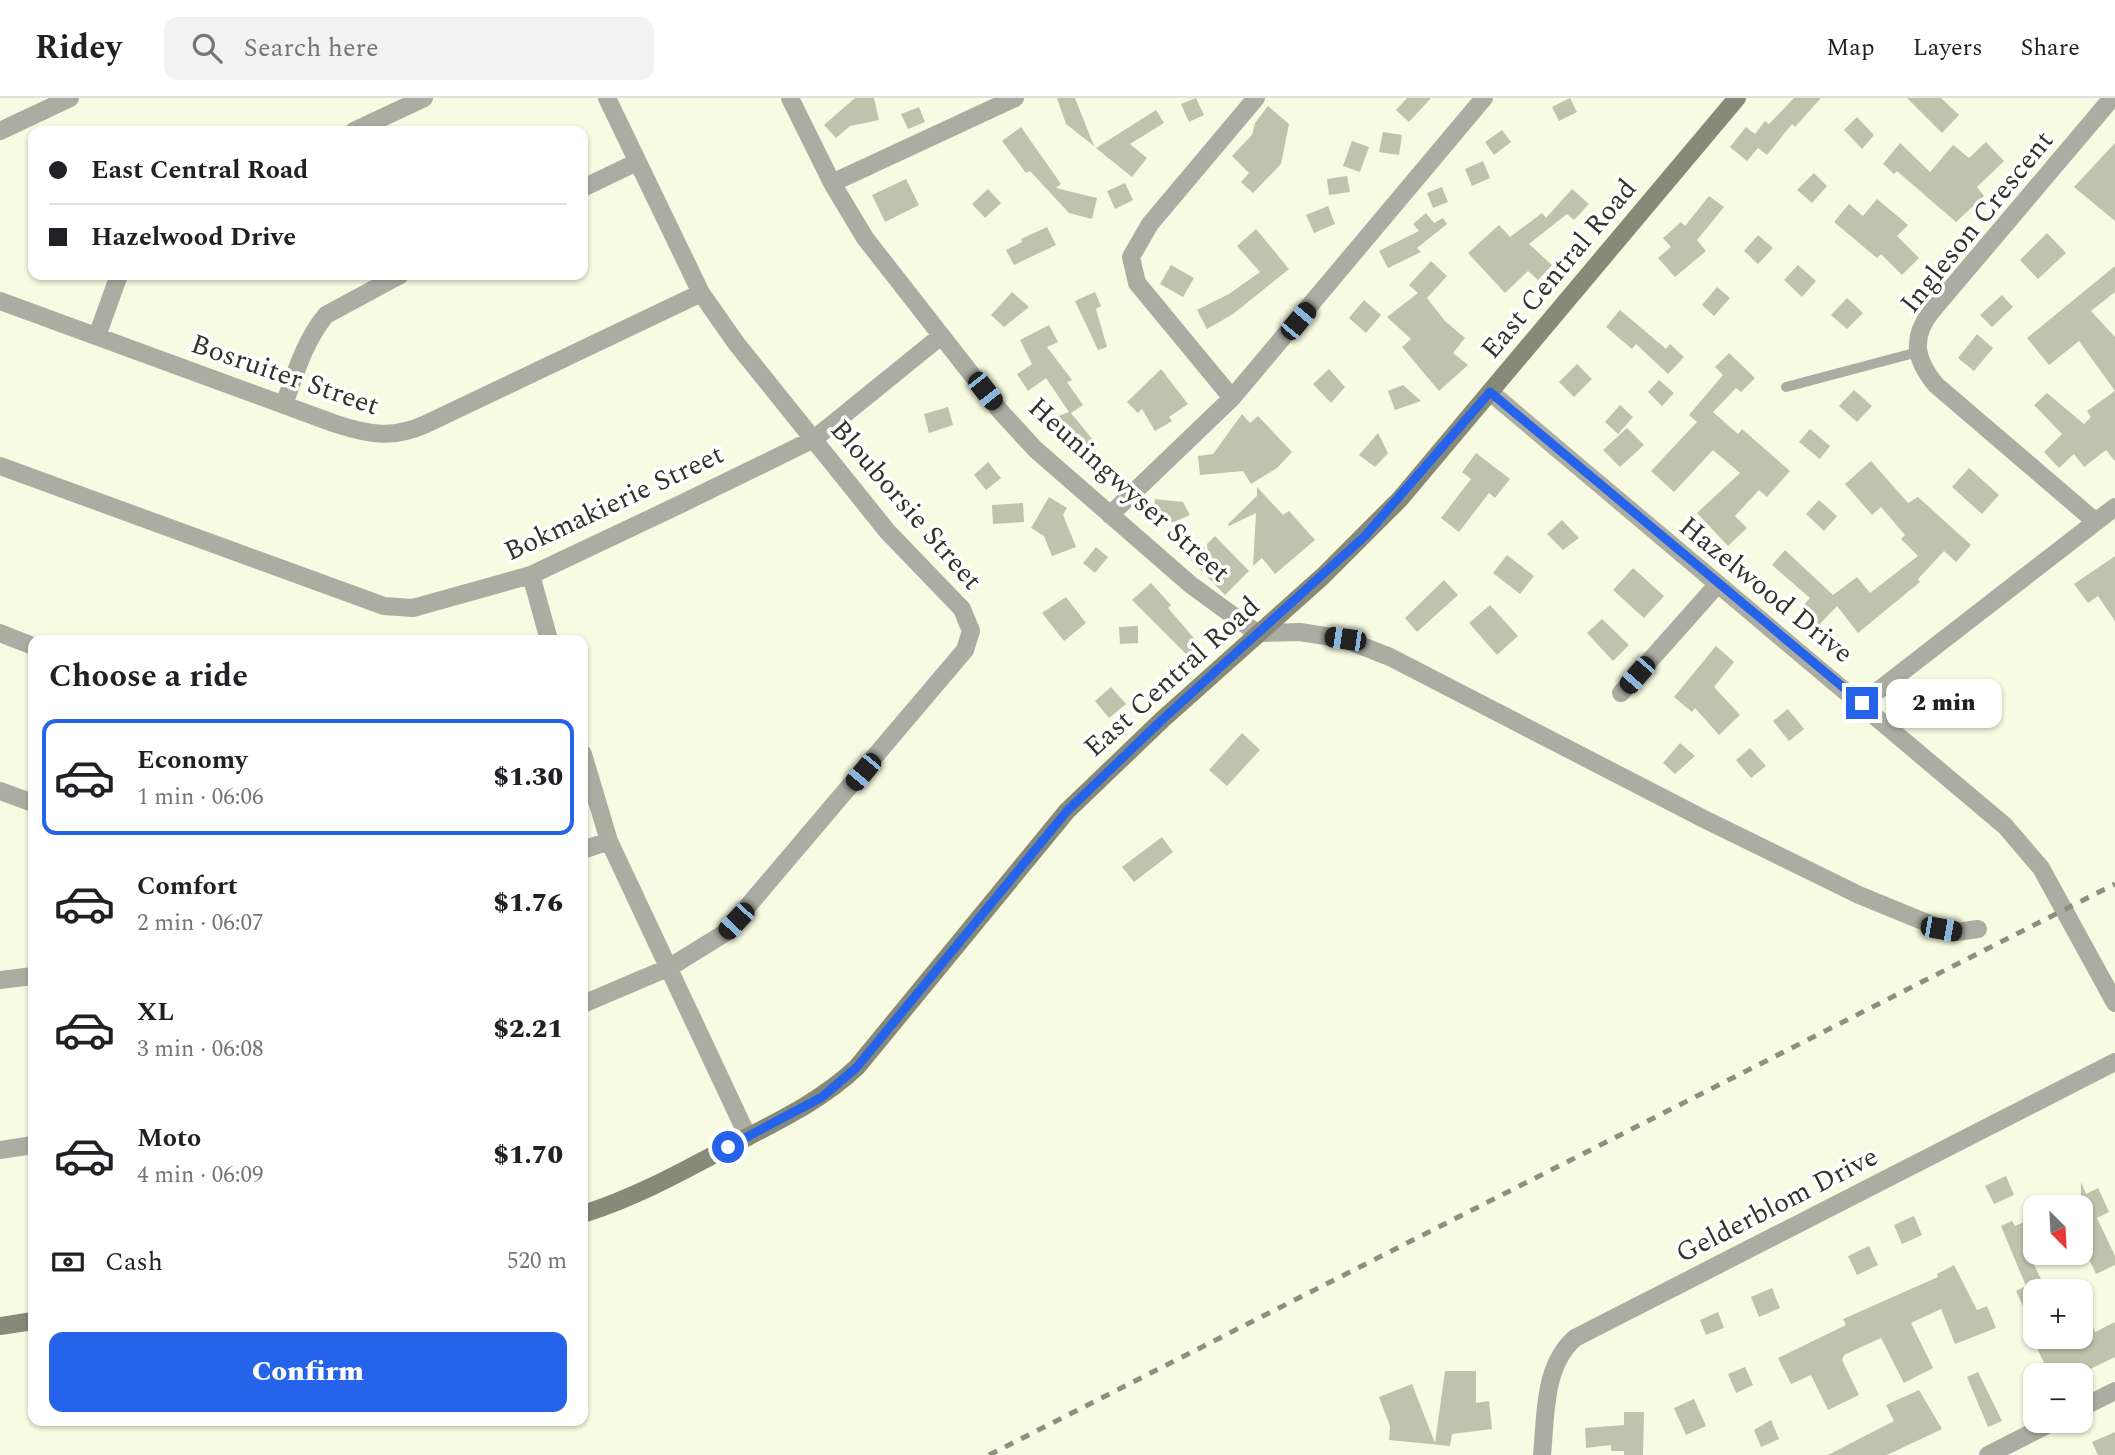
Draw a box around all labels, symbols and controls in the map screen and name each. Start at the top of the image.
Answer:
search box [164,17,654,80]
text: Ridey [35,23,122,73]
text: Search here [244,28,379,68]
icon: search [188,29,226,67]
text: Map [1826,30,1875,66]
text: Layers [1913,30,1983,66]
text: Share [2021,30,2080,66]
street label: Ingleson Crescent [1890,121,2064,323]
text: East Central Road [91,150,309,190]
street label: East Central Road [1470,169,1648,369]
text: Hazelwood Drive [91,217,296,257]
car [1277,298,1320,344]
street label: Bosruiter Street [185,323,385,427]
car [964,368,1007,414]
street label: Heuningwyser Street [1018,387,1240,593]
street label: Blouborsie Street [820,410,993,600]
street label: Bokmakierie Street [497,433,731,573]
street label: Hazelwood Drive [1669,506,1863,674]
street label: East Central Road [1074,586,1270,768]
car [1323,626,1368,652]
text: Choose a ride [49,652,248,701]
car [1616,652,1659,698]
callout: 2 min [1886,678,2002,728]
text: 2 min [1912,686,1976,721]
route end [1846,687,1878,719]
text: Economy [137,740,247,780]
icon: car [53,746,116,809]
car [842,749,885,795]
text: $1.30 [493,757,563,797]
text: 1 min · 06:06 [137,780,264,815]
text: Comfort [137,866,238,906]
icon: car [53,872,116,935]
text: $1.76 [493,883,563,923]
car [714,898,759,944]
text: 2 min · 06:07 [137,906,264,941]
car [1919,915,1964,943]
text: XL [137,992,174,1032]
icon: car [53,998,116,1061]
text: $2.21 [493,1009,563,1049]
text: 3 min · 06:08 [137,1032,264,1067]
text: Moto [137,1118,201,1158]
icon: car [53,1124,116,1187]
route start [712,1131,744,1163]
text: $1.70 [493,1135,563,1175]
street label: Gelderblom Drive [1668,1135,1886,1275]
text: 4 min · 06:09 [137,1158,264,1193]
north arrow [2023,1195,2093,1265]
map controls [2023,1195,2093,1433]
text: Cash [105,1242,163,1282]
icon: cash [49,1243,87,1281]
text: 520 m [507,1244,567,1279]
button: + [2023,1279,2093,1349]
button: Confirm [49,1332,567,1412]
button: − [2023,1363,2093,1433]

